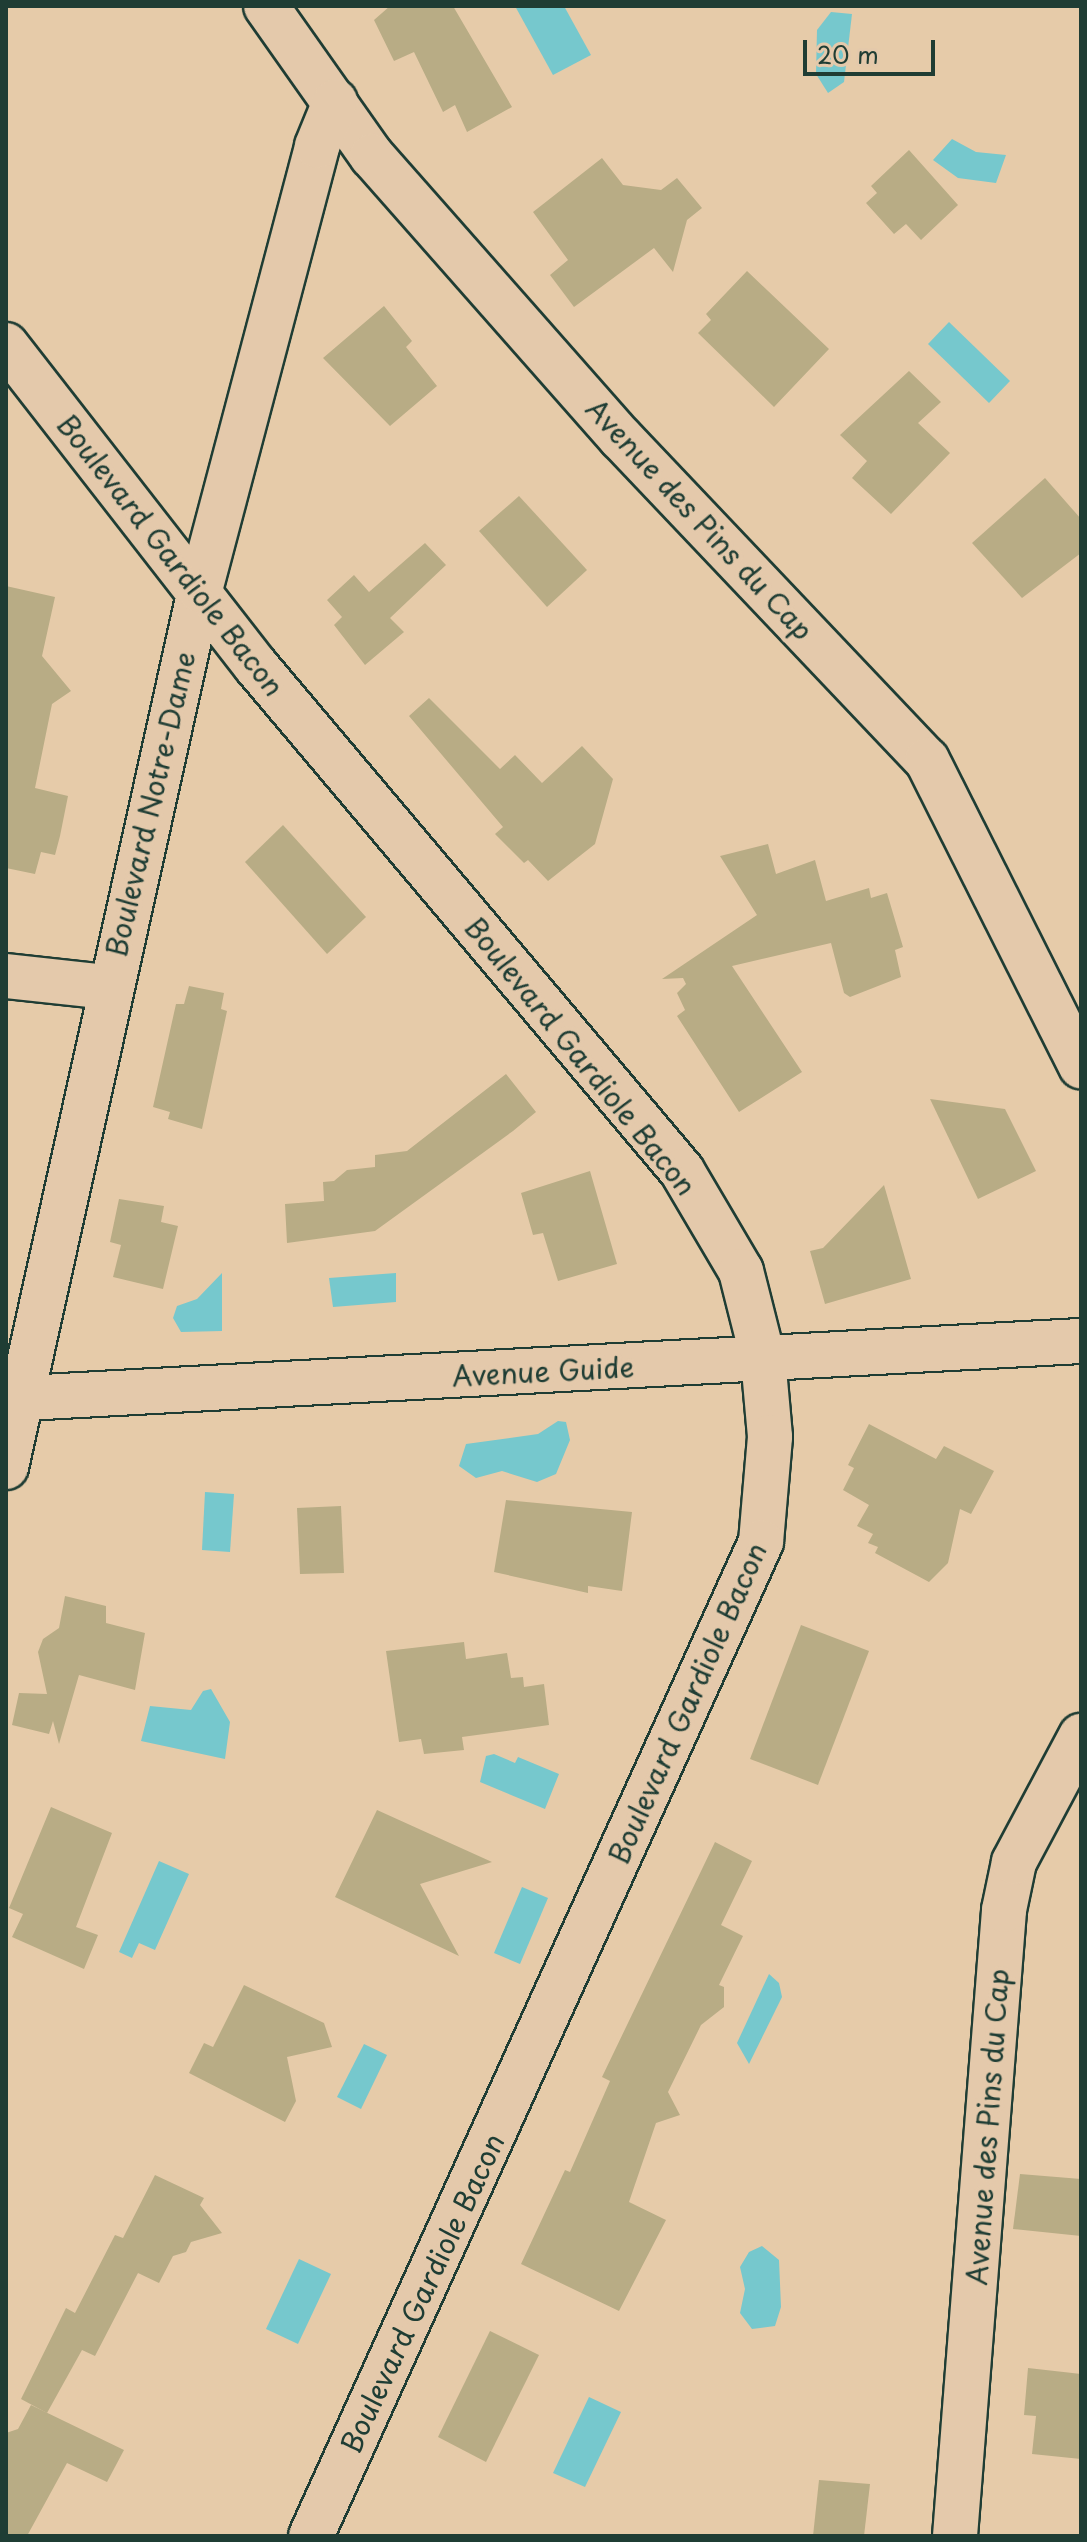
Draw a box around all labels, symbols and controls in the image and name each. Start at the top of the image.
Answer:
scale bar [807,24,939,74]
text: 20 m [817,36,879,72]
street label: Avenue des Pins du Cap [580,392,820,646]
street label: Boulevard Gardiole Bacon [51,408,291,702]
street label: Boulevard Notre-Dame [99,648,201,960]
street label: Boulevard Gardiole Bacon [459,910,703,1202]
street label: Avenue Guide [451,1349,635,1393]
street label: Boulevard Gardiole Bacon [601,1537,773,1869]
street label: Avenue des Pins du Cap [959,1968,1015,2286]
street label: Boulevard Gardiole Bacon [333,2128,511,2458]

